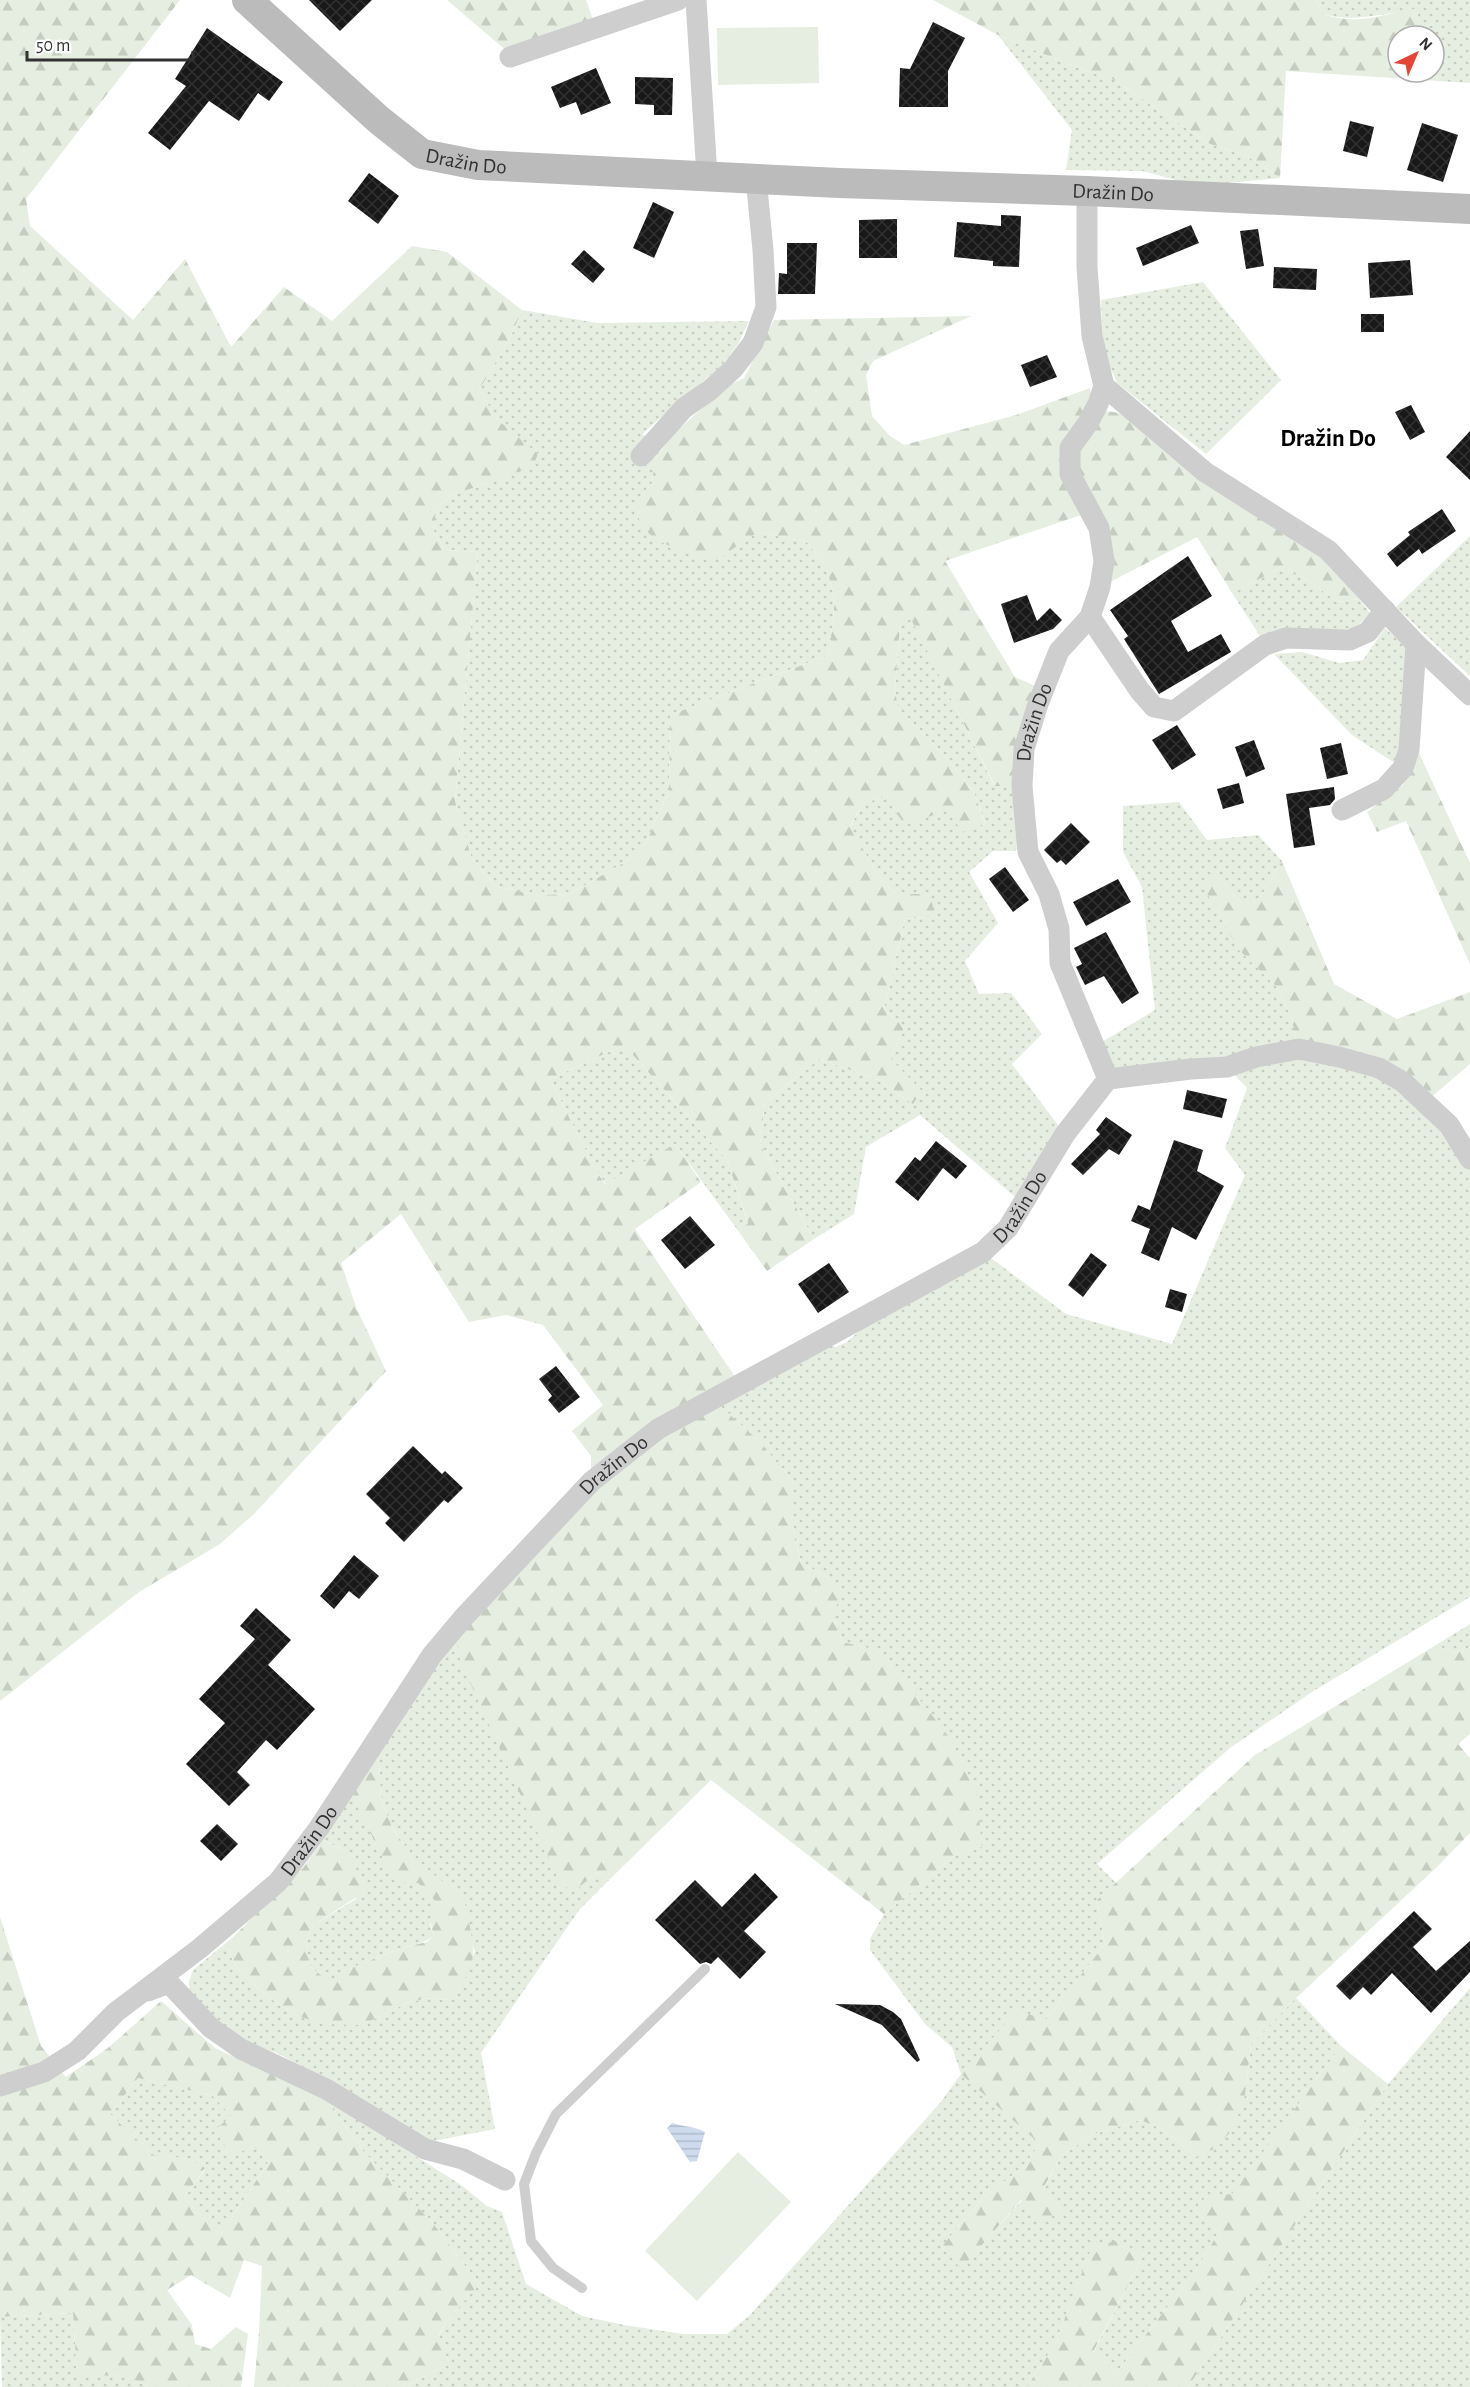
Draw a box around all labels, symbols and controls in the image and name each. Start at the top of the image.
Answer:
scale bar [27,24,194,62]
north arrow [1386,24,1446,84]
text: N [1416,34,1435,54]
text: 50 m [36,37,70,55]
street label: Dražin Do [424,144,507,177]
street label: Dražin Do [1072,180,1154,205]
district label: Dražin Do [1280,427,1376,451]
street label: Dražin Do [1013,680,1056,762]
street label: Dražin Do [989,1167,1051,1247]
street label: Dražin Do [575,1431,652,1498]
street label: Dražin Do [276,1801,341,1880]

